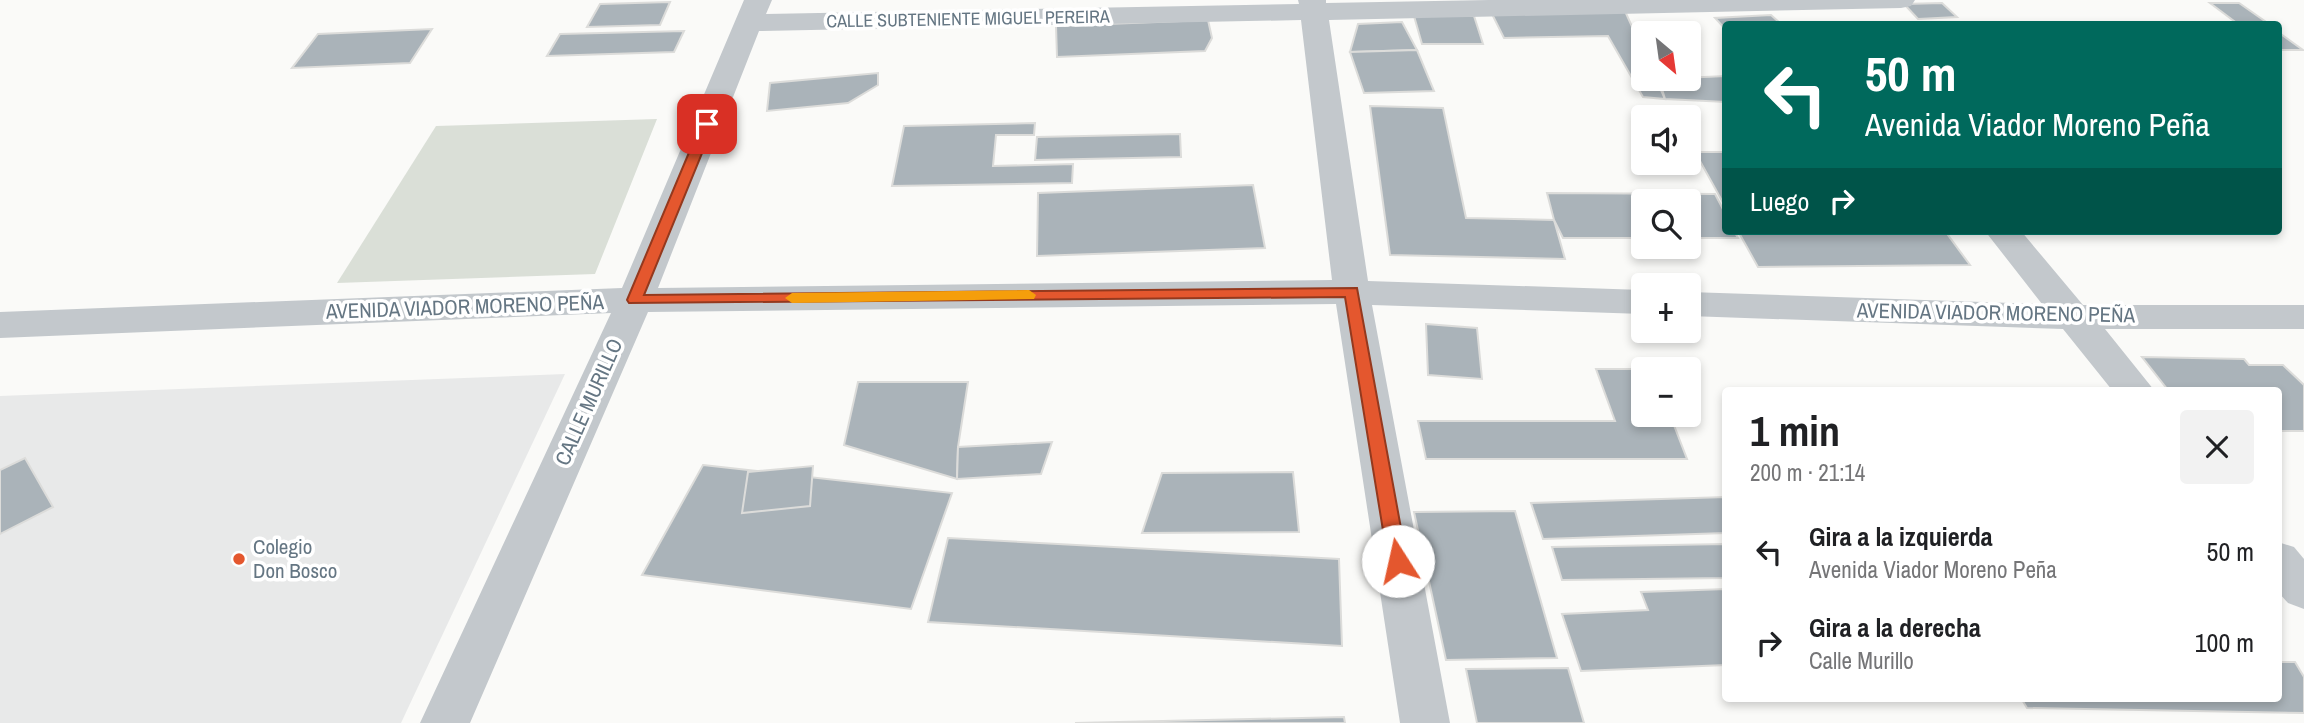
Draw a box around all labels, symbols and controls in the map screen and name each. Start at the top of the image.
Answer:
street label: CALLE SUBTENIENTE MIGUEL PEREIRA [826,4,1110,33]
north arrow [1631,21,1701,91]
map controls [1631,21,1701,427]
text: 50 m [1865,40,1957,106]
icon: left [1750,49,1841,140]
pin [677,94,737,154]
text: Avenida Viador Moreno Peña [1865,103,2210,146]
icon: arrive [688,105,726,143]
button: sound [1631,105,1701,175]
icon: right [1823,182,1861,220]
text: Luego [1750,184,1809,219]
button: search [1631,189,1701,259]
button: + [1631,273,1701,343]
street label: AVENIDA VIADOR MORENO PEÑA [324,287,605,326]
street label: AVENIDA VIADOR MORENO PEÑA [1856,296,2136,329]
street label: CALLE MURILLO [548,334,629,470]
button: − [1631,357,1701,427]
text: 1 min [1750,403,1840,459]
button: close [2180,410,2254,484]
text: 200 m · 21:14 [1750,457,1865,488]
text: Gira a la izquierda [1809,519,1993,554]
position arrow [1361,524,1435,598]
place label: Colegio Don Bosco [253,532,337,585]
icon: left [1750,533,1788,571]
text: 50 m [2207,534,2254,569]
marker: Colegio Don Bosco [231,551,247,567]
text: Avenida Viador Moreno Peña [1809,554,2057,585]
text: Gira a la derecha [1809,610,1981,645]
icon: right [1750,624,1788,662]
text: 100 m [2195,625,2254,660]
text: Calle Murillo [1809,645,1914,676]

